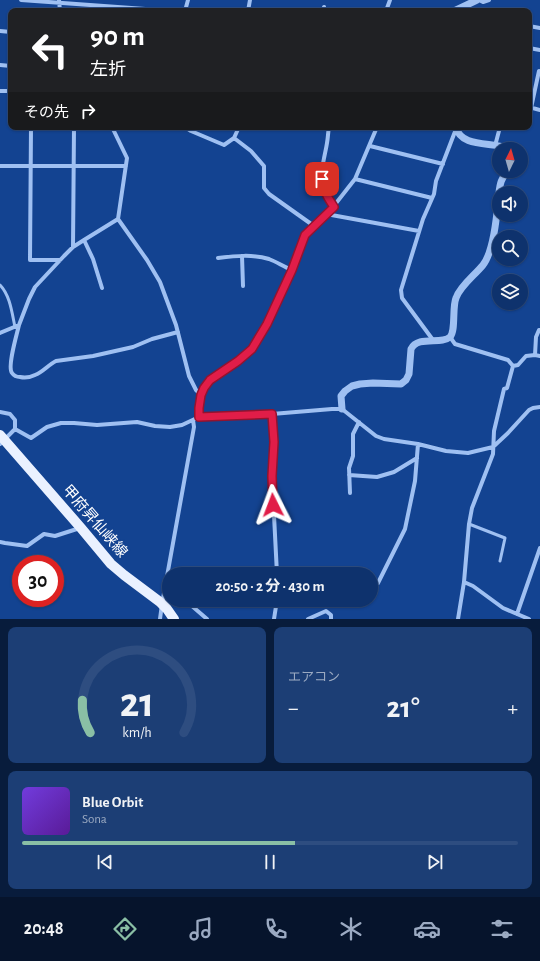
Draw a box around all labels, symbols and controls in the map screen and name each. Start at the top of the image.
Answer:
text: 90 m [90,23,145,51]
icon: left [24,24,76,76]
text: 左折 [90,61,126,79]
icon: right [77,100,99,122]
text: その先 [24,105,69,120]
north arrow [492,142,528,178]
map controls [492,142,528,310]
pin [305,162,339,196]
icon: arrive [311,168,333,190]
button: sound [492,186,528,222]
button: search [492,230,528,266]
button: layers [492,274,528,310]
street label: 甲府昇仙峡線 [59,482,131,560]
position arrow [252,484,294,526]
speed limit sign: 30 [12,555,64,607]
text: 20:50 · 2 分 · 430 m [215,579,325,594]
text: エアコン [288,671,340,684]
text: 21 [120,683,154,724]
text: 21° [386,693,420,723]
text: − [288,697,299,719]
text: + [507,697,518,719]
text: km/h [122,726,152,740]
text: Blue Orbit [82,795,143,810]
text: Sona [82,813,107,826]
icon: previous [94,851,116,873]
icon: pause [259,851,281,873]
icon: next [424,851,446,873]
icon: directions [111,915,139,943]
icon: music [187,915,215,943]
icon: phone [262,915,290,943]
icon: climate [337,915,365,943]
icon: car [413,915,441,943]
icon: filters [488,915,516,943]
text: 20:48 [24,920,64,938]

